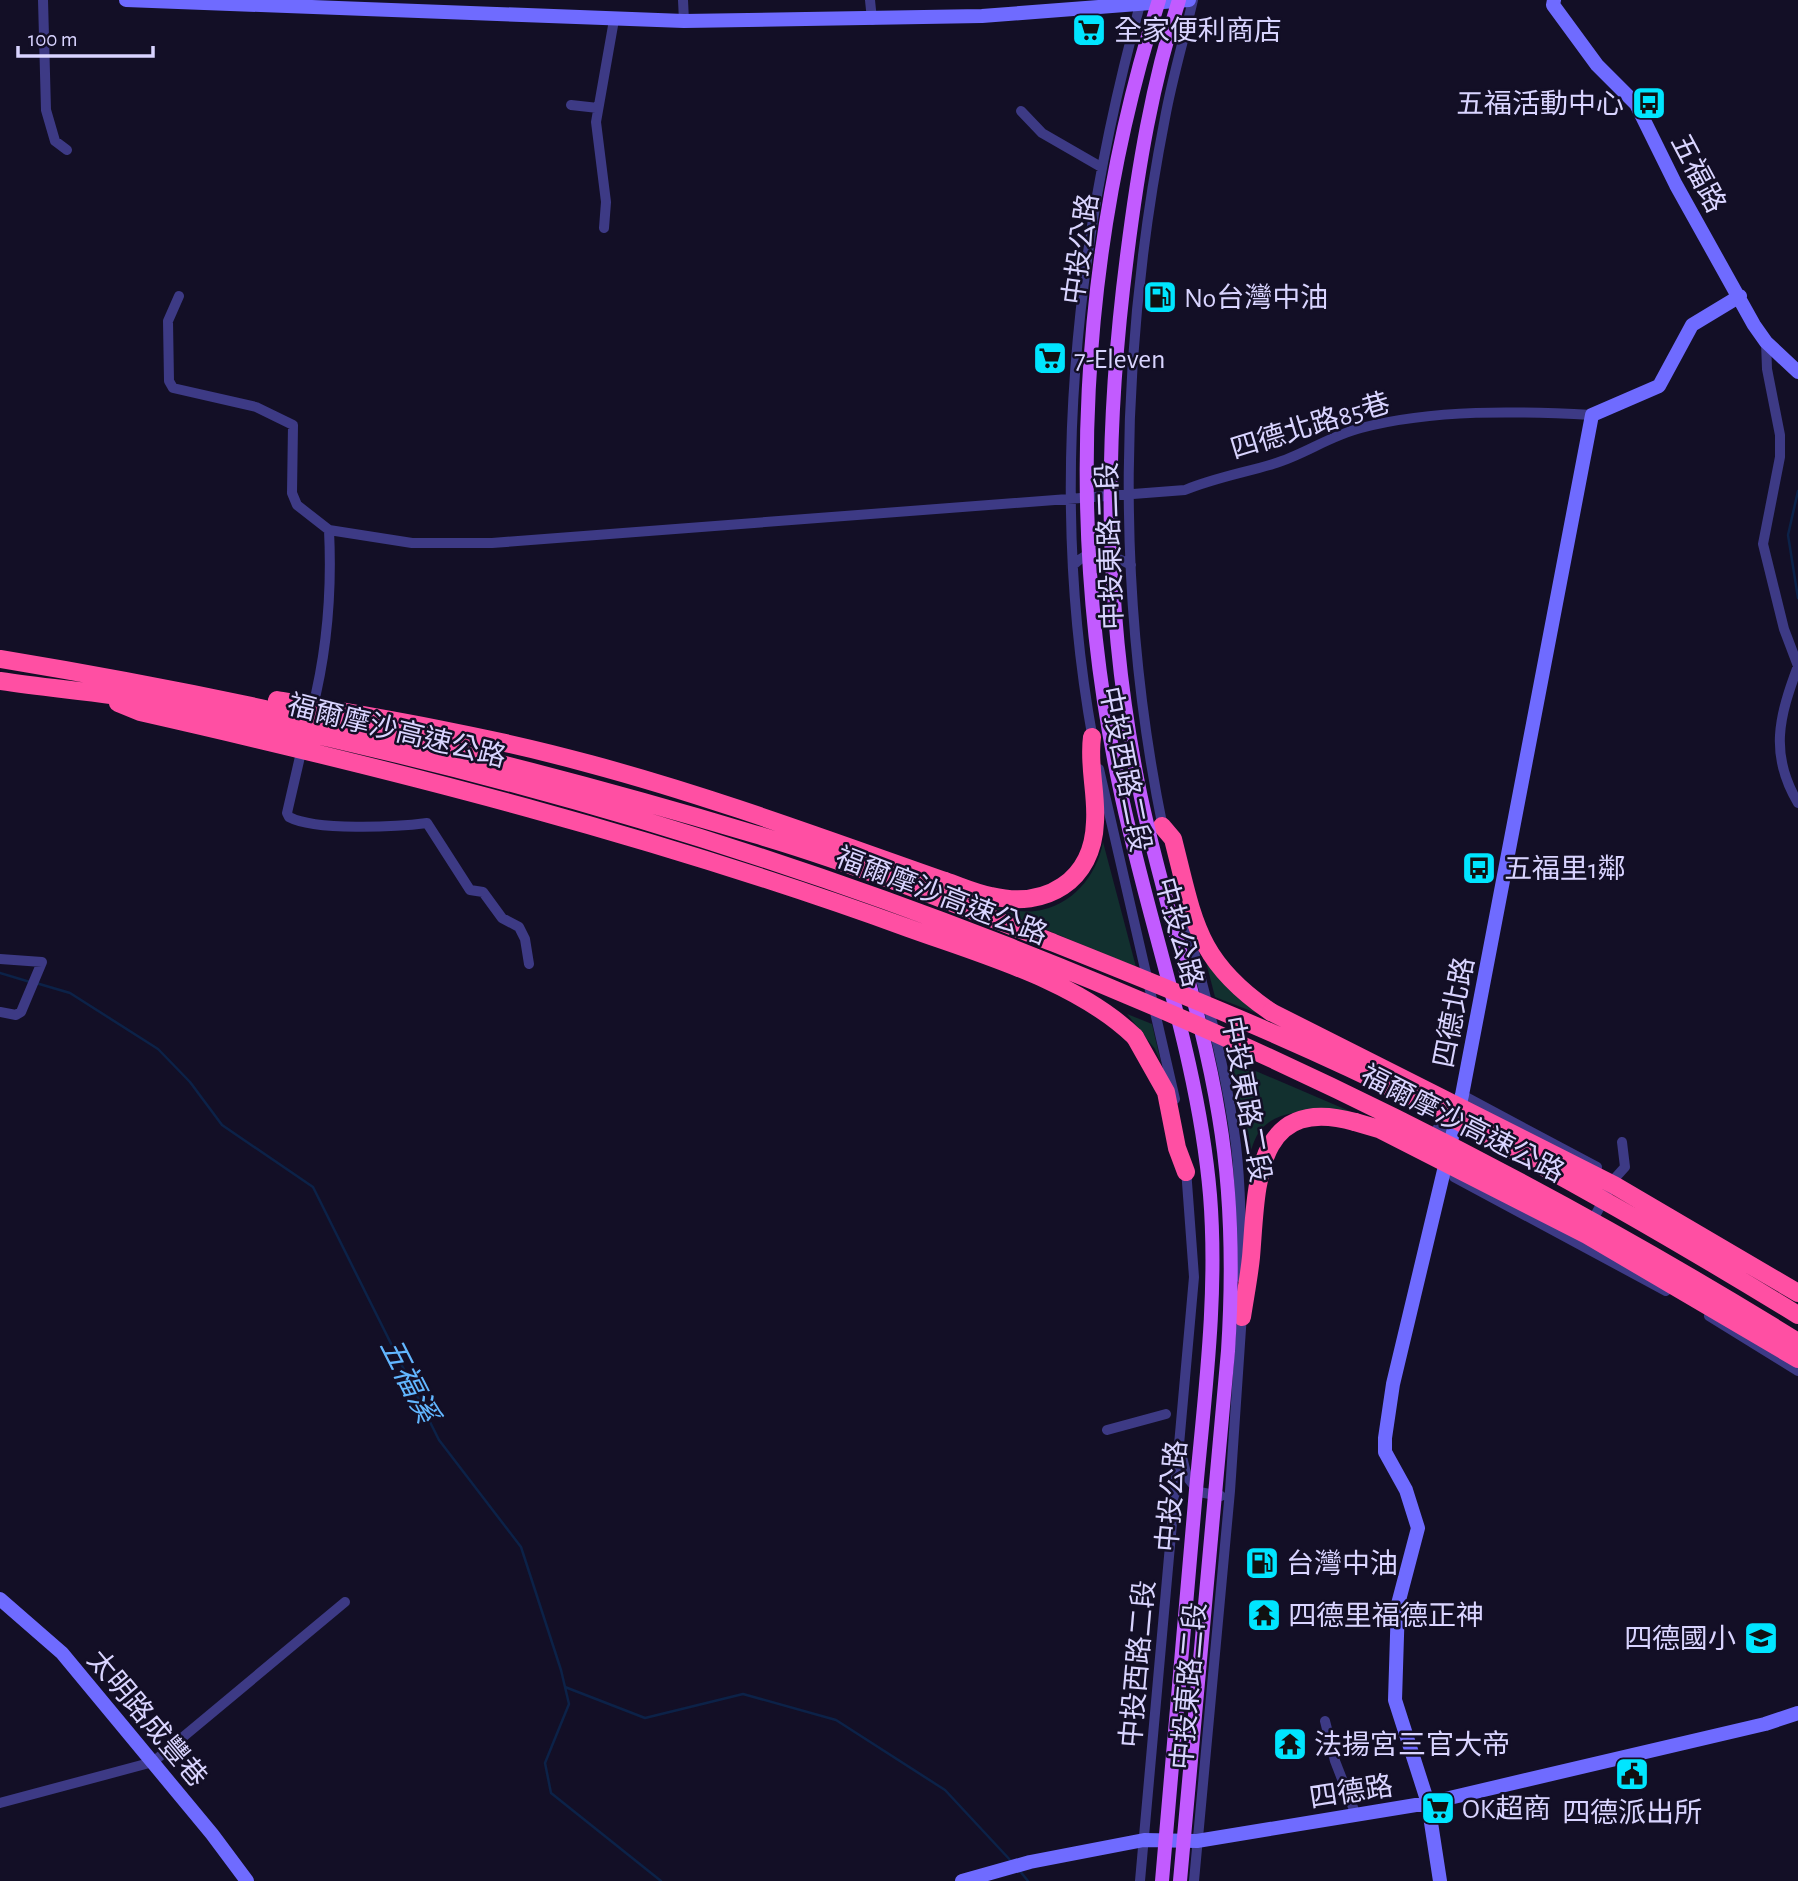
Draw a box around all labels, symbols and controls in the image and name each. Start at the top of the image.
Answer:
supermarket icon: 全家便利商店 [1070,11,1108,49]
scale bar [18,14,152,58]
place label: 全家便利商店 [1114,16,1282,46]
text: 100 m [28,29,78,50]
bus stop icon: 五福活動中心 [1630,84,1668,122]
place label: 五福活動中心 [1456,89,1624,119]
street label: 五福路 [1665,129,1731,218]
street label: 中投公路 [1058,192,1104,307]
fuel station icon: No台灣中油 [1141,278,1179,316]
place label: No台灣中油 [1184,283,1328,313]
supermarket icon: 7-Eleven [1031,339,1069,377]
place label: 7-Eleven [1074,346,1166,374]
street label: 四德北路85巷 [1227,387,1394,464]
street label: 中投東路二段 [1092,461,1128,630]
street label: 中投西路二段 [1094,684,1156,855]
street label: 福爾摩沙高速公路 [284,689,509,773]
street label: 福爾摩沙高速公路 [832,842,1052,950]
bus stop icon: 五福里1鄰 [1460,849,1498,887]
place label: 五福里1鄰 [1504,854,1626,884]
street label: 中投公路 [1150,874,1208,990]
street label: 四德北路 [1429,954,1479,1070]
street label: 中投東路二段 [1217,1014,1275,1185]
street label: 福爾摩沙高速公路 [1356,1060,1569,1188]
water label: 五福溪 [374,1333,446,1431]
street label: 中投公路 [1152,1439,1192,1553]
fuel station icon: 台灣中油 [1243,1544,1281,1582]
place label: 台灣中油 [1286,1549,1398,1579]
street label: 中投西路二段 [1116,1579,1160,1749]
temple icon: 四德里福德正神 [1245,1596,1283,1634]
street label: 中投東路二段 [1167,1601,1211,1771]
place label: 四德里福德正神 [1288,1601,1484,1631]
school or university icon: 四德國小 [1742,1619,1780,1657]
place label: 四德國小 [1624,1624,1736,1654]
street label: 太明路成豐巷 [82,1645,213,1793]
temple icon: 法揚宮三官大帝 [1271,1725,1309,1763]
place label: 法揚宮三官大帝 [1314,1730,1510,1760]
public building icon: 四德派出所 [1613,1755,1651,1793]
street label: 四德路 [1307,1771,1395,1813]
supermarket icon: OK超商 [1419,1789,1457,1827]
place label: OK超商 [1462,1794,1551,1824]
place label: 四德派出所 [1562,1798,1702,1828]

